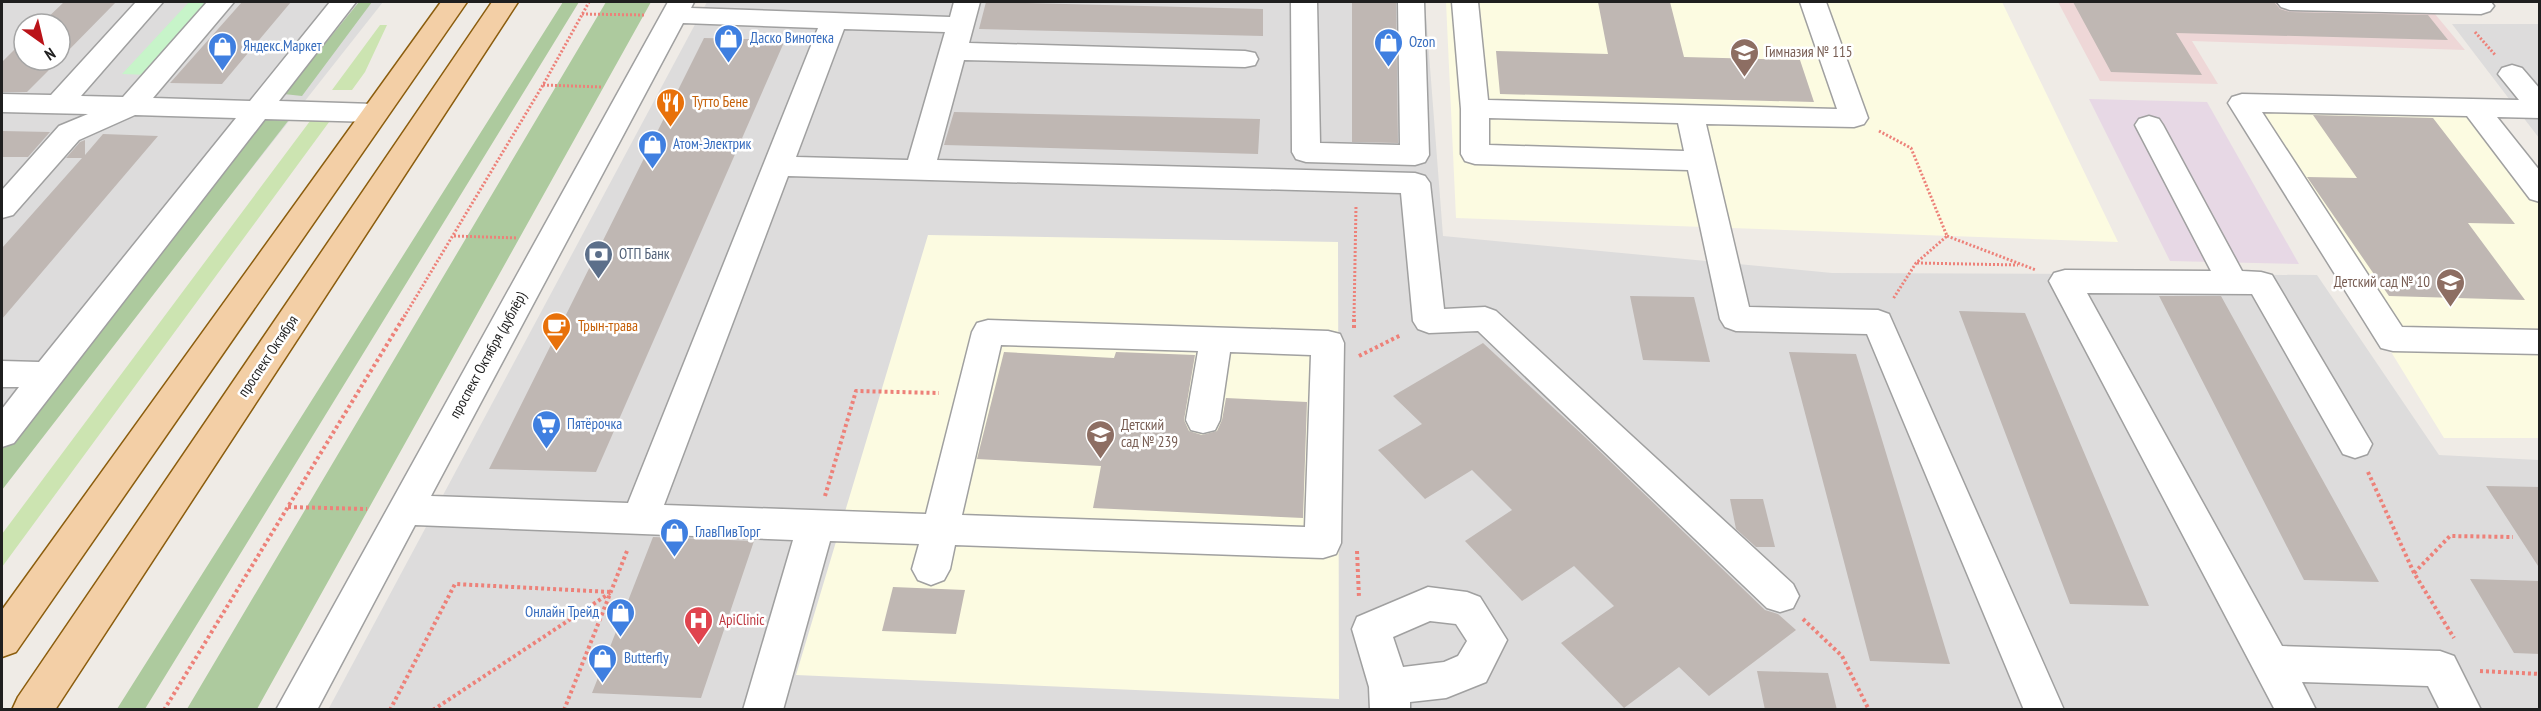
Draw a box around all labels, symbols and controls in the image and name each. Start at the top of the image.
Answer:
north arrow [12,12,72,72]
shop icon: Даско Винотека [713,22,745,64]
shop icon: Ozon [1372,26,1404,68]
place label: Даско Винотека [750,28,834,47]
shop icon: Яндекс.Маркет [206,30,238,72]
place label: Ozon [1409,32,1435,51]
place label: Яндекс.Маркет [243,36,322,55]
school or university icon: Гимназия № 115 [1728,36,1760,78]
place label: Гимназия № 115 [1765,42,1853,61]
text: N [41,44,60,65]
restaurant icon: Тутто Бене [655,86,687,128]
place label: Тутто Бене [692,92,748,111]
shop icon: Атом-Электрик [636,128,668,170]
place label: Атом-Электрик [673,134,752,153]
bank icon: ОТП Банк [582,238,614,280]
place label: ОТП Банк [619,244,670,263]
school or university icon: Детский сад № 10 [2435,266,2467,308]
place label: Детский сад № 10 [2334,272,2430,291]
street label: проспект Октября (дублёр) [445,288,531,421]
cafe icon: Трын-трава [541,310,573,352]
street label: проспект Октября [233,311,302,400]
place label: Трын-трава [578,316,638,335]
supermarket icon: Пятёрочка [530,408,562,450]
place label: Пятёрочка [567,414,622,433]
place label: Детский сад № 239 [1121,415,1178,451]
school or university icon: Детский сад № 239 [1084,418,1116,460]
shop icon: ГлавПивТорг [658,516,690,558]
place label: ГлавПивТорг [695,522,761,541]
shop icon: Онлайн Трейд [604,596,636,638]
place label: Онлайн Трейд [525,602,599,621]
hospital icon: ApiClinic [682,604,714,646]
place label: ApiClinic [719,610,765,629]
shop icon: Butterfly [587,642,619,684]
place label: Butterfly [624,648,669,667]

